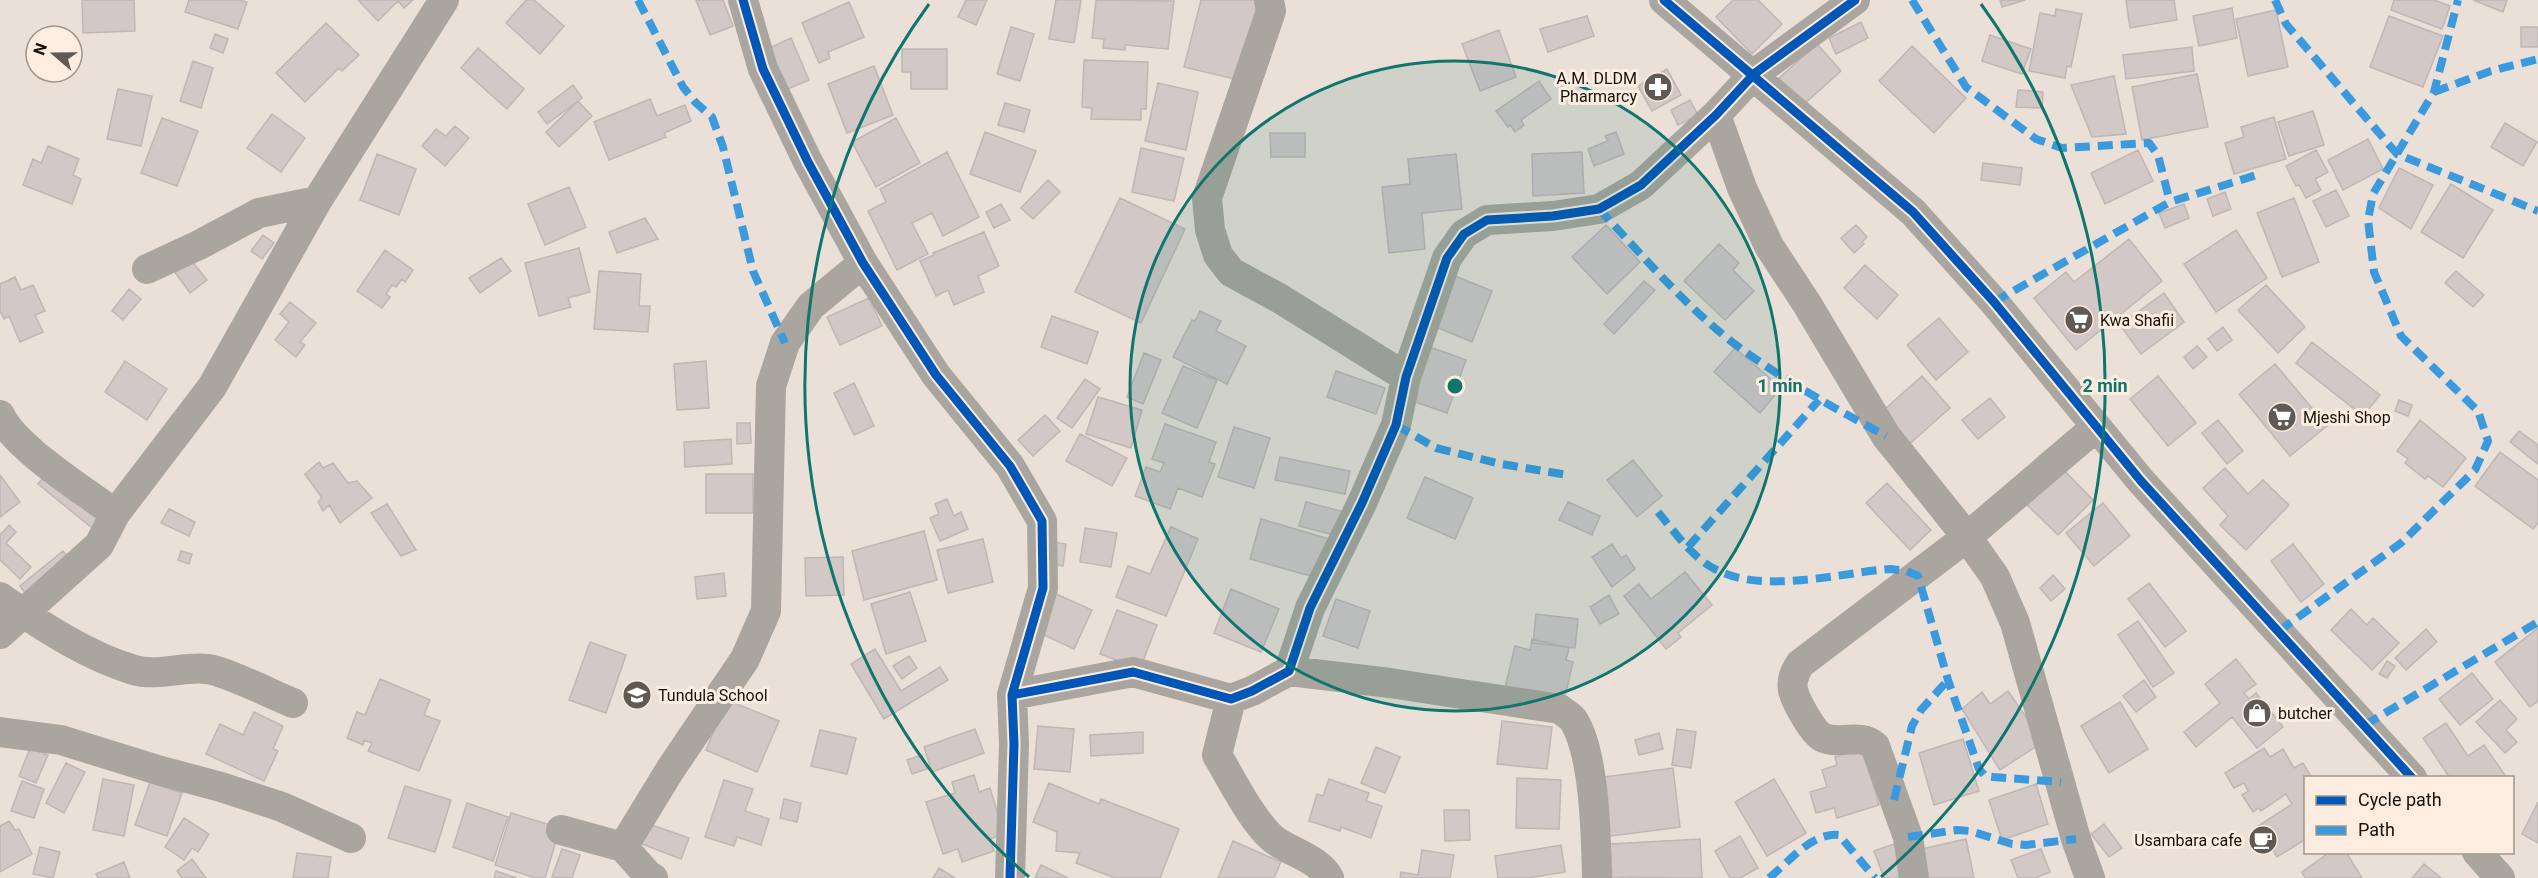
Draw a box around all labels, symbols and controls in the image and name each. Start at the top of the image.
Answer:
north arrow [24,24,84,84]
text: N [30,40,51,58]
place label: A.M. DLDM Pharmarcy [1557,69,1637,106]
pharmacy icon: A.M. DLDM Pharmarcy [1642,71,1674,103]
supermarket icon: Kwa Shafii [2063,304,2095,336]
place label: Kwa Shafii [2100,311,2174,330]
text: 1 min [1757,375,1803,396]
text: 2 min [2082,375,2128,396]
centre of rings [1445,376,1465,396]
supermarket icon: Mjeshi Shop [2266,401,2298,433]
place label: Mjeshi Shop [2303,408,2391,427]
school or university icon: Tundula School [621,679,653,711]
place label: Tundula School [658,686,768,705]
shop icon: butcher [2241,697,2273,729]
place label: butcher [2278,704,2333,723]
legend [2304,776,2514,854]
text: Cycle path [2358,789,2442,810]
text: Path [2358,819,2395,840]
cafe icon: Usambara cafe [2247,824,2279,856]
place label: Usambara cafe [2134,831,2242,850]

